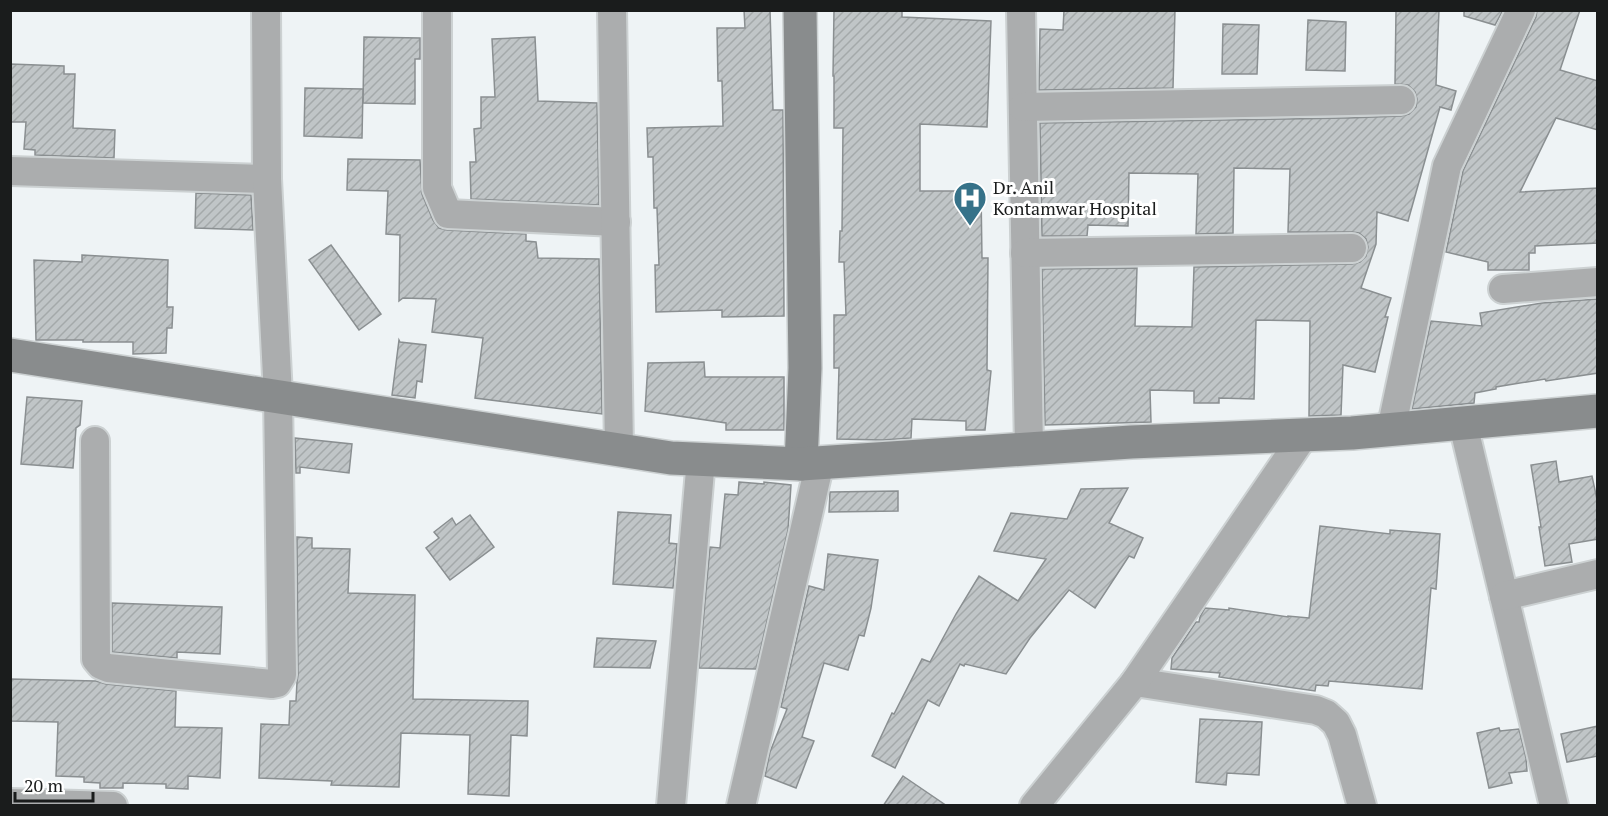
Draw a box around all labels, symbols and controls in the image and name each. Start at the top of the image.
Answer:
place label: Dr. Anil Kontamwar Hospital [993,175,1157,220]
hospital icon: Dr. Anil Kontamwar Hospital [952,180,988,227]
scale bar [15,765,93,803]
text: 20 m [24,773,64,797]

